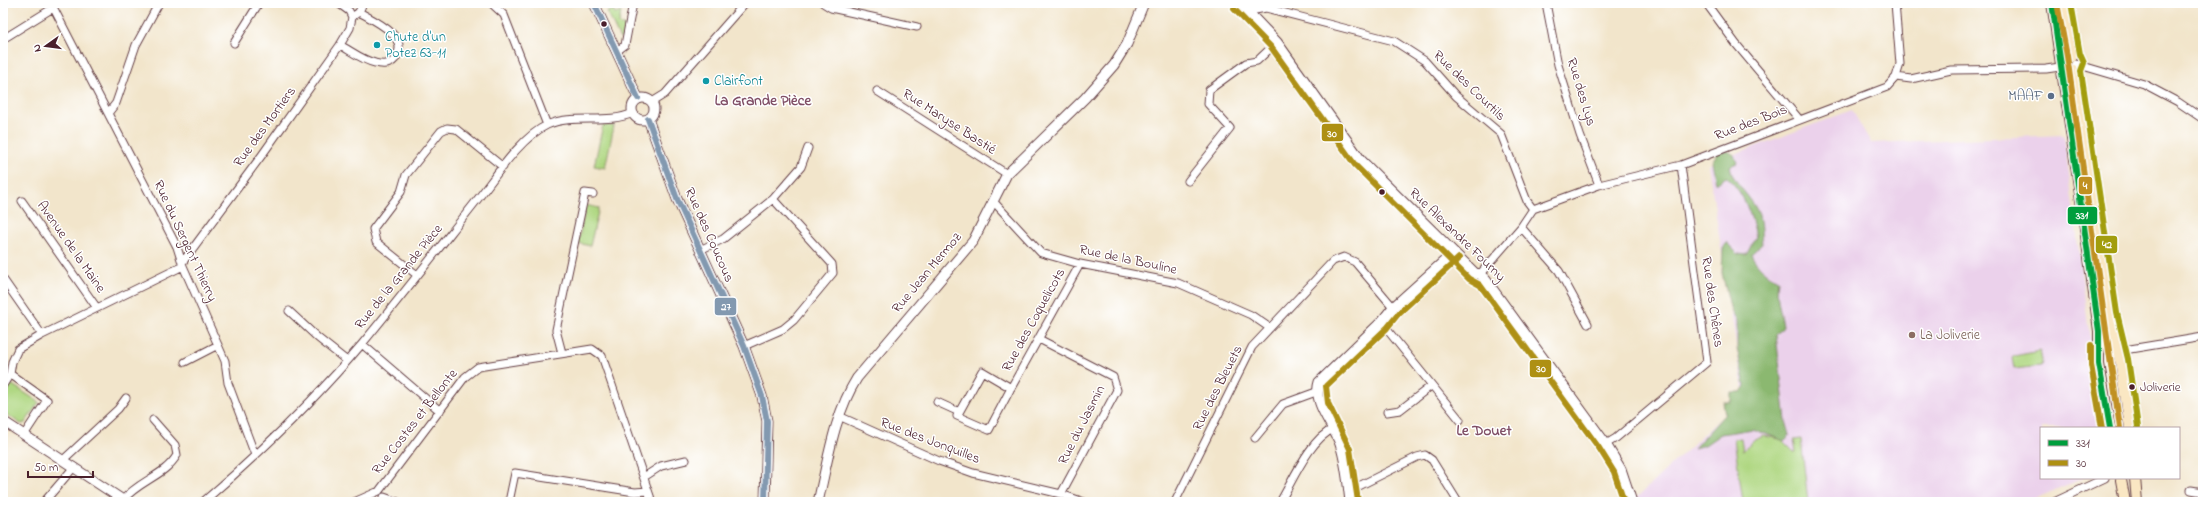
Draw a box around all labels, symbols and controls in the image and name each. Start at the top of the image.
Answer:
unlabelled marker [599,19,609,29]
north arrow [26,26,66,66]
place label: Chute d'un Potez 63-11 [385,27,447,64]
marker: Chute d'un Potez 63-11 [372,40,382,50]
text: N [29,43,46,54]
street label: Rue des Courtils [1428,46,1510,126]
street label: Rue des Lys [1560,55,1601,129]
place label: Clairfont [714,71,763,92]
marker: Clairfont [701,76,711,86]
street label: Rue des Mortiers [228,82,302,172]
street label: Rue Maryse Bastié [897,84,1001,161]
place label: MAAF [2008,86,2043,107]
district label: La Grande Pièce [715,90,812,112]
marker: MAAF [2046,91,2056,101]
street label: Rue des Bois [1711,99,1791,147]
line badge: 30 [1321,123,1344,142]
text: 30 [1326,126,1337,142]
line badge: 4 [2078,176,2093,195]
street label: Rue du Sergent Thierry [147,177,223,306]
text: 4 [2082,178,2088,194]
street label: Rue Alexandre Fourny [1403,183,1510,288]
street label: Rue des Coucous [679,184,739,286]
unlabelled marker [1377,187,1387,197]
street label: Avenue de la Maine [31,197,111,298]
line badge: 331 [2067,206,2098,225]
text: 331 [2075,208,2089,224]
street label: Rue de la Grande Pièce [350,219,449,334]
street label: Rue Jean Mermoz [887,228,967,318]
line badge: 42 [2095,235,2118,254]
text: 42 [2101,237,2113,253]
street label: Rue de la Bouline [1077,239,1179,281]
street label: Rue des Chênes [1695,255,1729,349]
street label: Rue des Coquelicots [997,264,1071,376]
line badge: 27 [714,297,737,316]
text: 27 [720,299,731,315]
place label: La Joliverie [1920,325,1981,346]
marker: La Joliverie [1907,330,1917,340]
street label: Rue des Bleuets [1187,342,1249,434]
line badge: 30 [1529,359,1552,378]
text: 30 [1535,361,1546,377]
street label: Rue Costes et Bellonte [367,364,463,479]
place label: Joliverie [2140,378,2181,397]
street label: Rue du Jasmin [1053,382,1111,468]
marker: Joliverie [2127,382,2137,392]
street label: Rue des Jonquilles [877,412,983,470]
district label: Le Douet [1456,420,1513,442]
legend [2040,427,2180,479]
text: 331 [2076,435,2090,453]
scale bar [28,453,93,479]
text: 30 [2076,455,2086,473]
text: 50 m [34,459,58,477]

